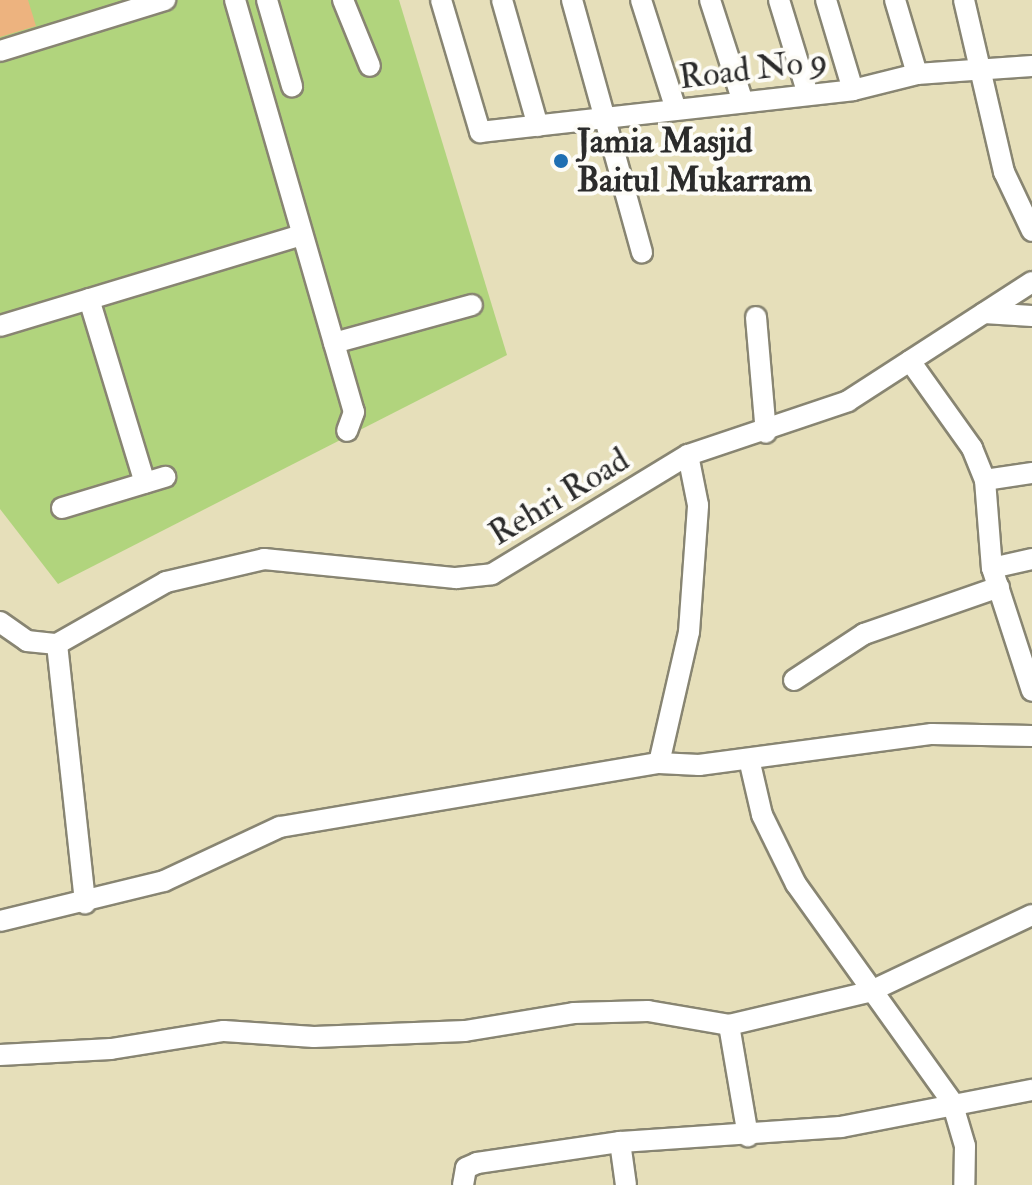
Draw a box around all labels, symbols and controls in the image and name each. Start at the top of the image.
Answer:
street label: Road No 9 [677,40,829,98]
place label: Jamia Masjid Baitul Mukarram [577,121,812,200]
marker: Jamia Masjid Baitul Mukarram [552,152,570,170]
street label: Rehri Road [482,439,636,555]

